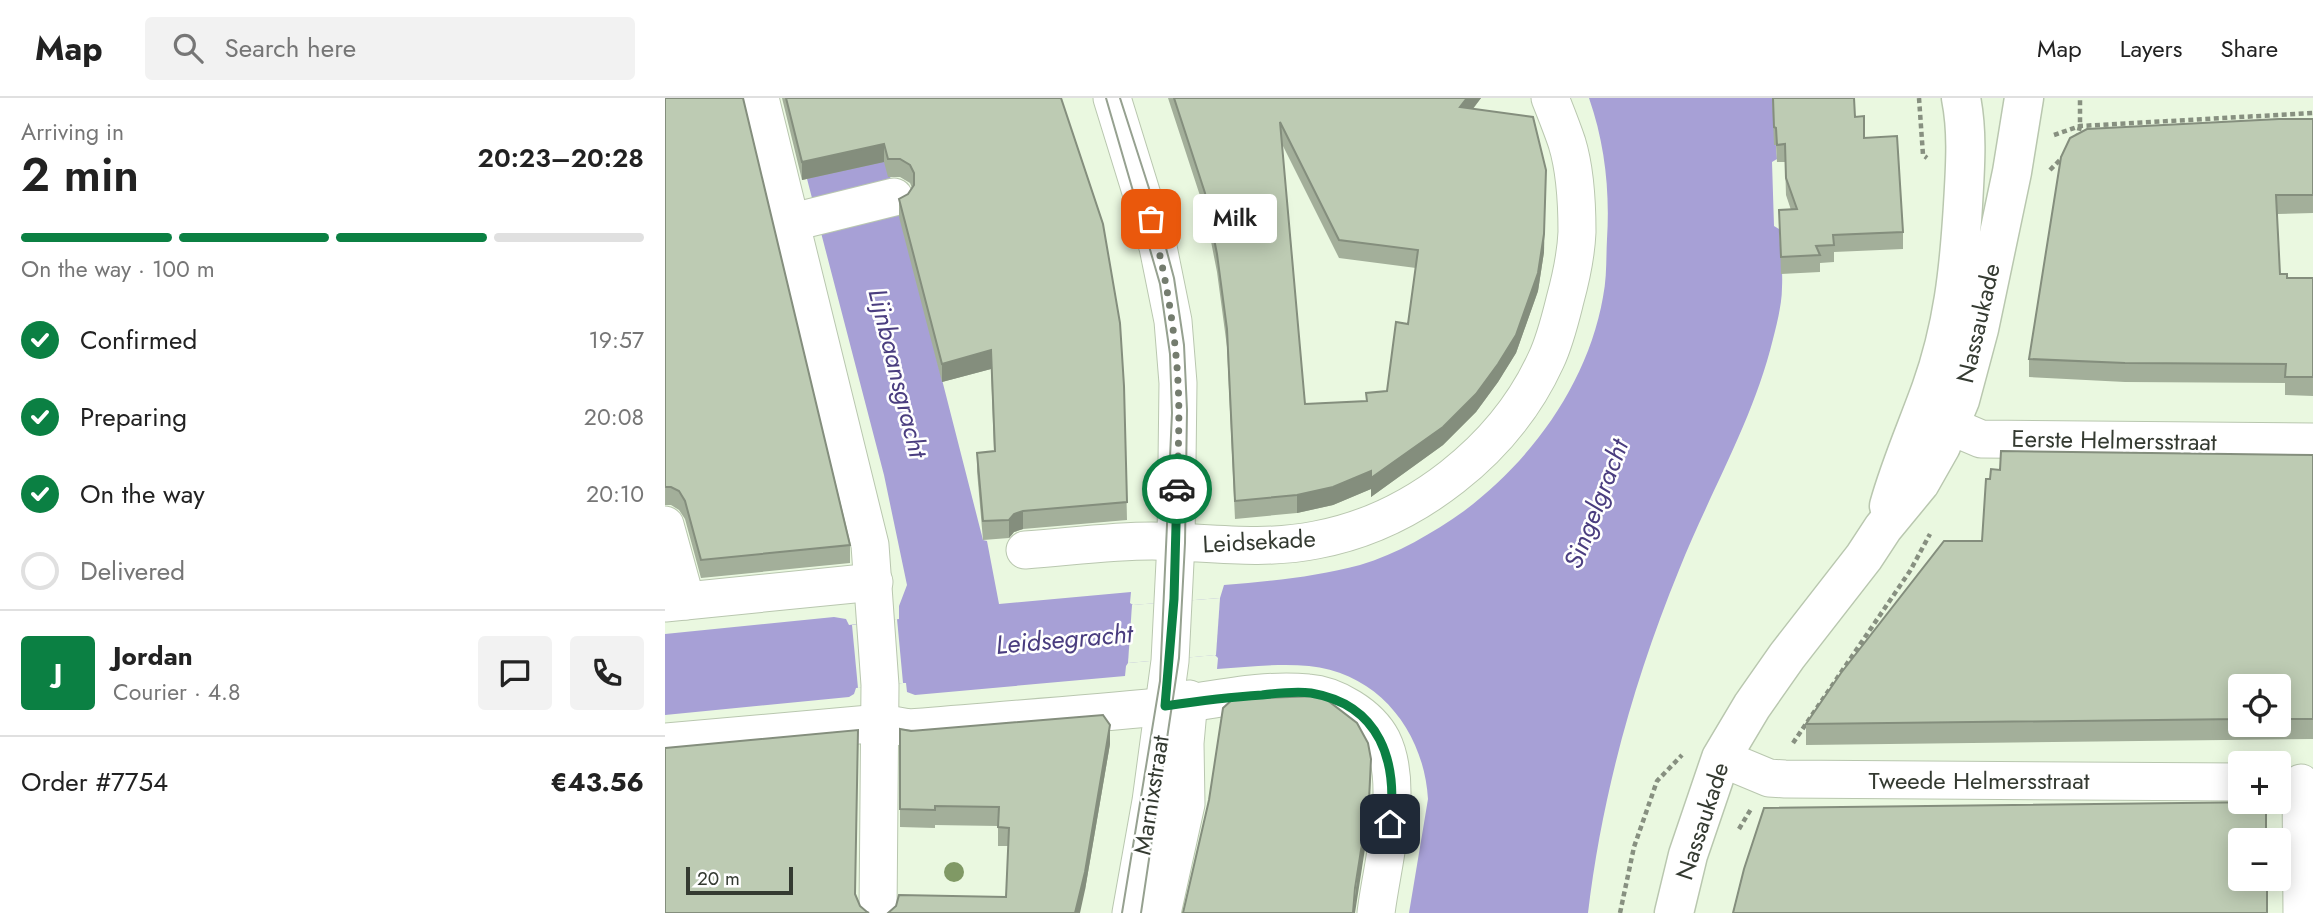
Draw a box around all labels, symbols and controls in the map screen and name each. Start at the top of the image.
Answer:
search box [145,17,635,80]
text: Map [35,25,103,72]
icon: search [169,29,207,67]
text: Search here [225,29,356,67]
text: Map [2037,31,2082,66]
text: Layers [2120,31,2182,66]
text: Share [2220,31,2278,66]
text: Arriving in [21,115,124,149]
text: 20:23–20:28 [478,139,644,177]
text: 2 min [21,142,139,208]
pin [1121,189,1181,249]
callout: Milk [1193,194,1277,244]
icon: bag [1132,200,1170,238]
text: Milk [1213,201,1257,235]
text: On the way · 100 m [21,252,215,286]
street label: Nassaukade [1947,260,2009,386]
water label: Lijnbaansgracht [859,285,938,463]
icon: check [21,321,59,359]
text: Confirmed [80,321,197,359]
text: 19:57 [588,323,644,357]
icon: check [21,398,59,436]
text: Preparing [80,398,187,436]
text: 20:08 [584,400,644,434]
street label: Eerste Helmersstraat [2011,421,2217,459]
water label: Singelgracht [1554,432,1639,574]
courier [1142,454,1212,524]
icon: car [1158,470,1196,508]
icon: check [21,475,59,513]
text: On the way [80,475,205,513]
text: 20:10 [586,477,644,511]
street label: Leidsekade [1202,521,1316,561]
text: Delivered [80,552,185,590]
water label: Leidsegracht [994,614,1136,664]
button: chat [478,636,552,710]
button: phone [570,636,644,710]
text: Jordan [113,637,193,675]
text: J [54,654,62,692]
map controls [2228,674,2291,891]
button: locate [2228,674,2291,737]
text: Courier · 4.8 [113,675,241,709]
street label: Marnixstraat [1124,732,1178,857]
button: + [2228,751,2291,814]
street label: Nassaukade [1667,758,1737,884]
text: Order #7754 [21,763,168,801]
text: €43.56 [551,763,644,801]
street label: Tweede Helmersstraat [1869,763,2090,798]
pin [1360,794,1420,854]
icon: home [1371,805,1409,843]
button: − [2228,828,2291,891]
scale bar [686,864,793,896]
text: 20 m [697,865,740,892]

